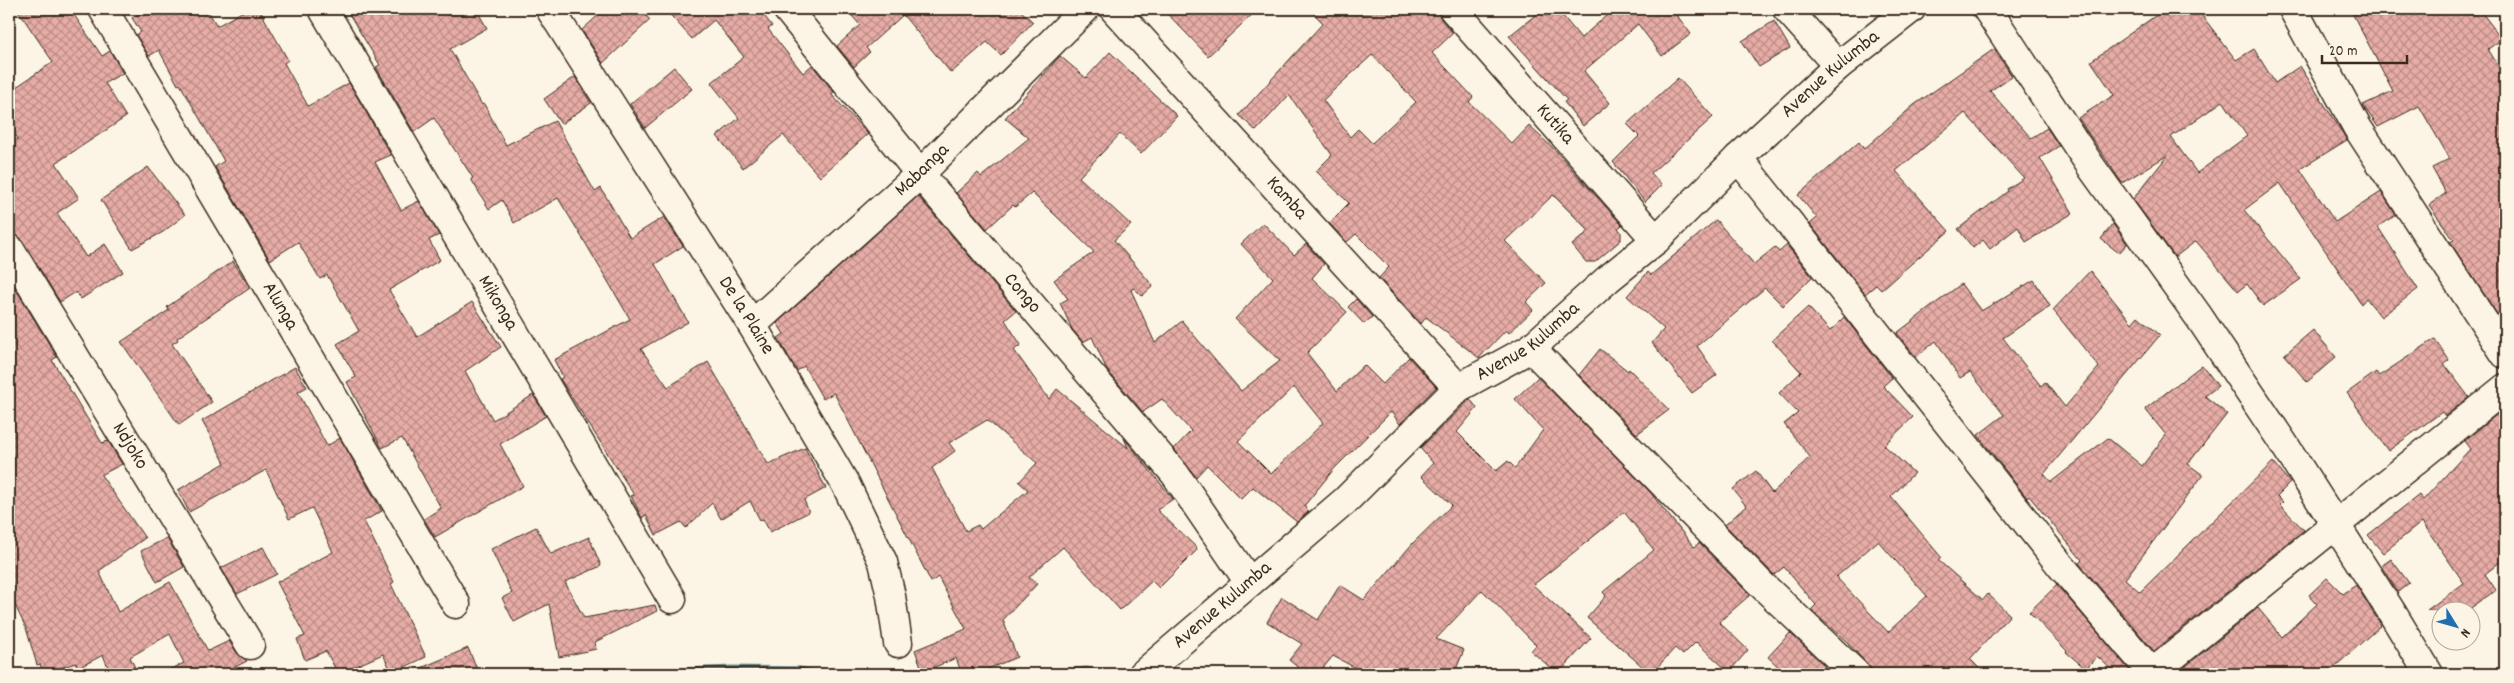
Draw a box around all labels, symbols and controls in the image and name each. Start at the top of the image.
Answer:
street label: Avenue Kulumba [1775,24,1887,125]
scale bar [2322,32,2406,64]
text: 20 m [2329,41,2357,63]
street label: Kutika [1529,98,1581,152]
street label: Mabanga [889,137,957,204]
street label: Kamba [1259,170,1314,227]
street label: Congo [996,267,1047,320]
street label: Mikonga [470,270,525,337]
street label: De la Plaine [711,271,781,360]
street label: Alunga [254,277,305,336]
street label: Avenue Kulumba [1471,296,1587,389]
street label: Ndjoko [104,417,155,475]
street label: Avenue Kulumba [1167,555,1279,656]
north arrow [2432,600,2482,650]
text: N [2455,624,2475,641]

